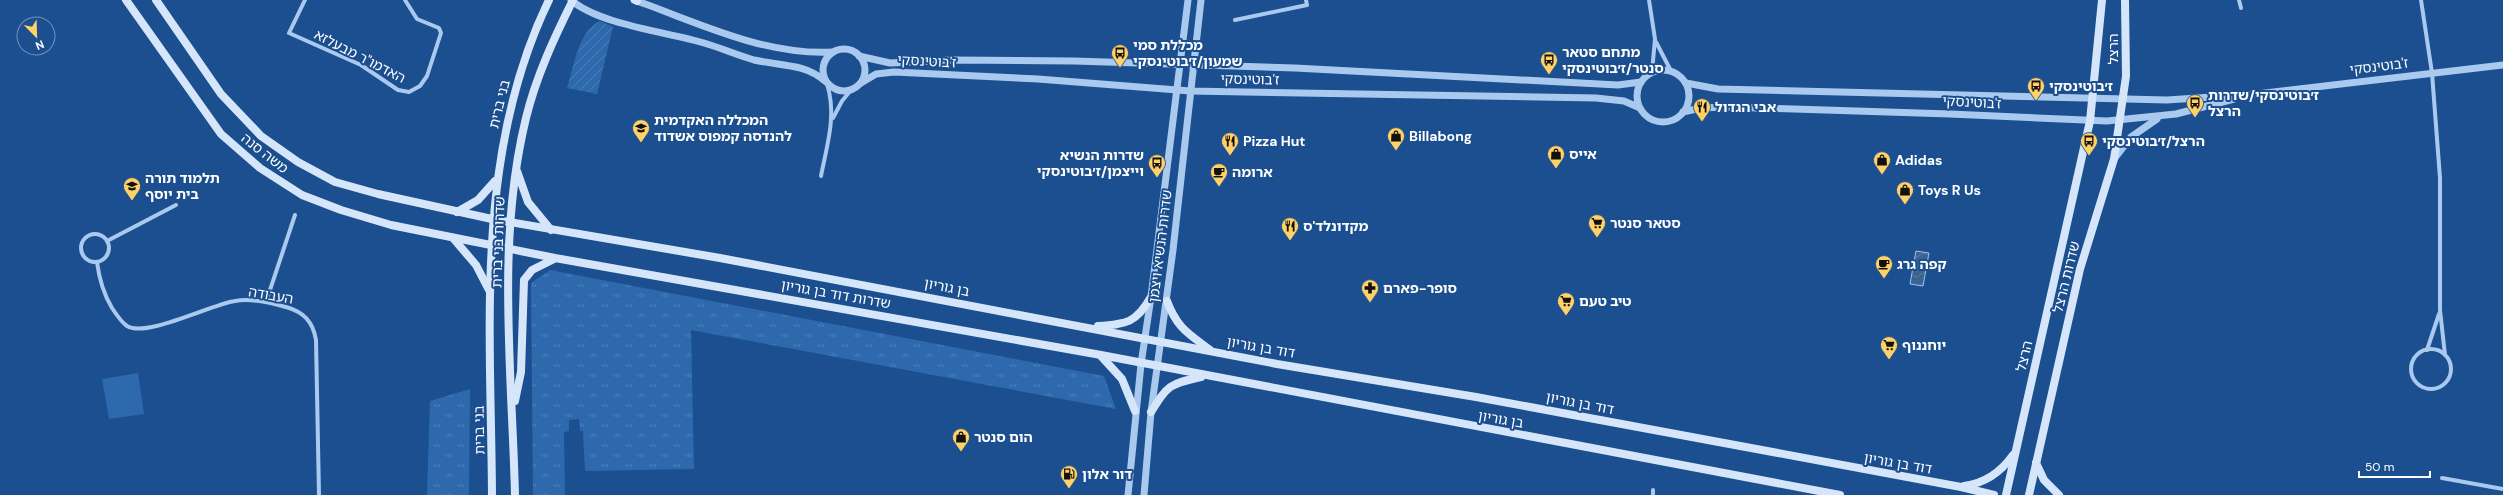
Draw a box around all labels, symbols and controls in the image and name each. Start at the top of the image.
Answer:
north arrow [16,16,56,56]
street label: האדמו"ר מבעלזא [311,25,409,87]
street label: הרצל [2104,33,2122,65]
place label: מכללת סמי שמעון/ז׳בוטינסקי [1133,36,1242,70]
text: N [33,37,46,53]
bus stop icon: מכללת סמי שמעון/ז׳בוטינסקי [1110,43,1130,68]
place label: מתחם סטאר סנטר/ז׳בוטינסקי [1562,43,1664,77]
street label: ז'בוטינסקי [897,50,957,72]
bus stop icon: מתחם סטאר סנטר/ז׳בוטינסקי [1539,50,1559,75]
street label: ז'בוטינסקי [2349,53,2410,79]
street label: ז'בוטינסקי [1220,69,1280,89]
bus stop icon: ז׳בוטינסקי [2026,76,2046,101]
place label: ז׳בוטינסקי [2049,77,2113,95]
street label: בני ברית [484,78,514,130]
place label: ז׳בוטינסקי/שדרות הרצל [2208,86,2319,120]
street label: ז'בוטינסקי [1942,91,2002,113]
bus stop icon: ז׳בוטינסקי/שדרות הרצל [2185,93,2205,118]
restaurant icon: אבי הגדול [1692,97,1712,122]
place label: אבי הגדול [1715,98,1777,116]
place label: המכללה האקדמית להנדסה קמפוס אשדוד [654,111,792,145]
school or university icon: המכללה האקדמית להנדסה קמפוס אשדוד [631,118,651,143]
shop icon: Billabong [1386,126,1406,151]
place label: Billabong [1409,127,1472,145]
street label: משה סנה [238,129,292,177]
restaurant icon: Pizza Hut [1220,131,1240,156]
bus stop icon: הרצל/ז׳בוטינסקי [2079,131,2099,156]
place label: Pizza Hut [1243,132,1305,150]
place label: הרצל/ז׳בוטינסקי [2102,132,2205,150]
shop icon: אייס [1546,144,1566,169]
place label: אייס [1569,145,1597,163]
place label: שדרות הנשיא וייצמן/ז׳בוטינסקי [1037,146,1144,180]
shop icon: Adidas [1872,150,1892,175]
place label: Adidas [1895,151,1942,169]
bus stop icon: שדרות הנשיא וייצמן/ז׳בוטינסקי [1147,153,1167,178]
cafe icon: ארומה [1209,162,1229,187]
place label: ארומה [1232,163,1273,181]
place label: תלמוד תורה בית יוסף [145,169,220,203]
school or university icon: תלמוד תורה בית יוסף [122,176,142,201]
shop icon: Toys R Us [1895,180,1915,205]
place label: Toys R Us [1918,181,1981,199]
street label: שדרות הנשיא ויצמן [1144,189,1176,303]
street label: שדרות בני ברית [487,196,509,288]
supermarket icon: סטאר סנטר [1587,213,1607,238]
place label: סטאר סנטר [1610,214,1681,232]
restaurant icon: מקדונלד'ס [1280,216,1300,241]
place label: מקדונלד'ס [1303,217,1369,235]
street label: שדרות הרצל [2048,239,2084,315]
cafe icon: קפה גרג [1874,254,1894,279]
place label: קפה גרג [1897,255,1947,273]
street label: בן גוריון [923,274,971,300]
street label: שדרות דוד בן גוריון [780,275,892,313]
pharmacy icon: סופר-פארם [1360,278,1380,303]
place label: סופר-פארם [1383,279,1457,297]
street label: העבודה [247,282,295,308]
supermarket icon: טיב טעם [1556,291,1576,316]
place label: טיב טעם [1579,292,1632,310]
street label: דוד בן גוריון [1225,332,1297,362]
supermarket icon: יוחננוף [1879,335,1899,360]
place label: יוחננוף [1902,336,1946,354]
street label: הרצל [2012,339,2036,373]
street label: דוד בן גוריון [1544,388,1616,418]
street label: בני ברית [470,405,488,455]
street label: בן גוריון [1477,406,1525,432]
shop icon: הום סנטר [951,427,971,452]
place label: הום סנטר [974,428,1033,446]
street label: דוד בן גוריון [1862,448,1934,478]
scale bar [2359,453,2430,479]
text: 50 m [2365,459,2394,475]
fuel station icon: דור אלון [1059,464,1079,489]
place label: דור אלון [1082,465,1132,483]

